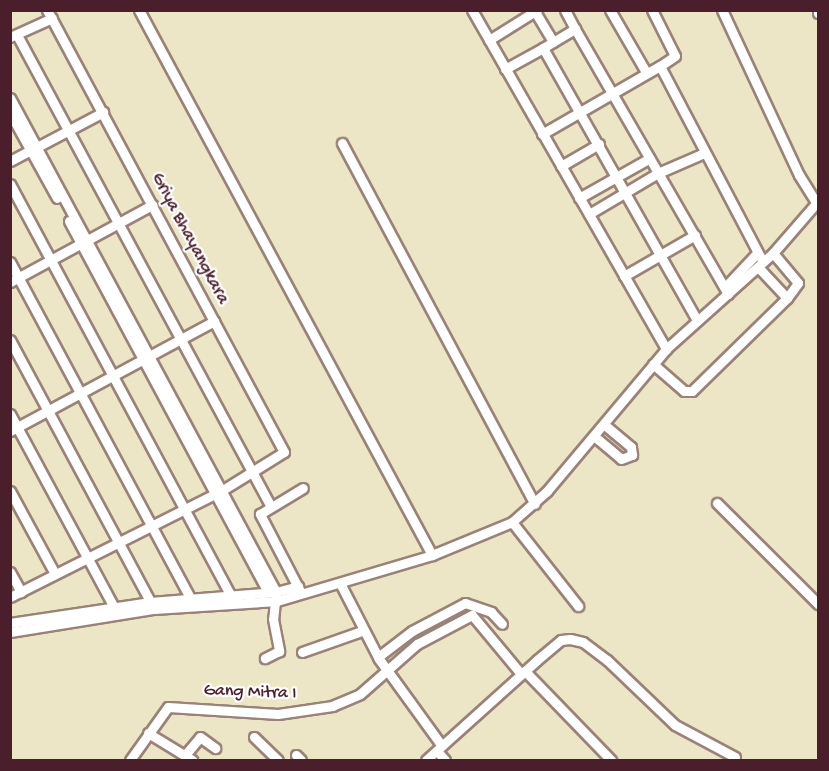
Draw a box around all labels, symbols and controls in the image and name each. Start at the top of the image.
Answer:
street label: Griya Bhayangkara [145,170,233,308]
street label: Gang Mitra I [203,681,297,705]

